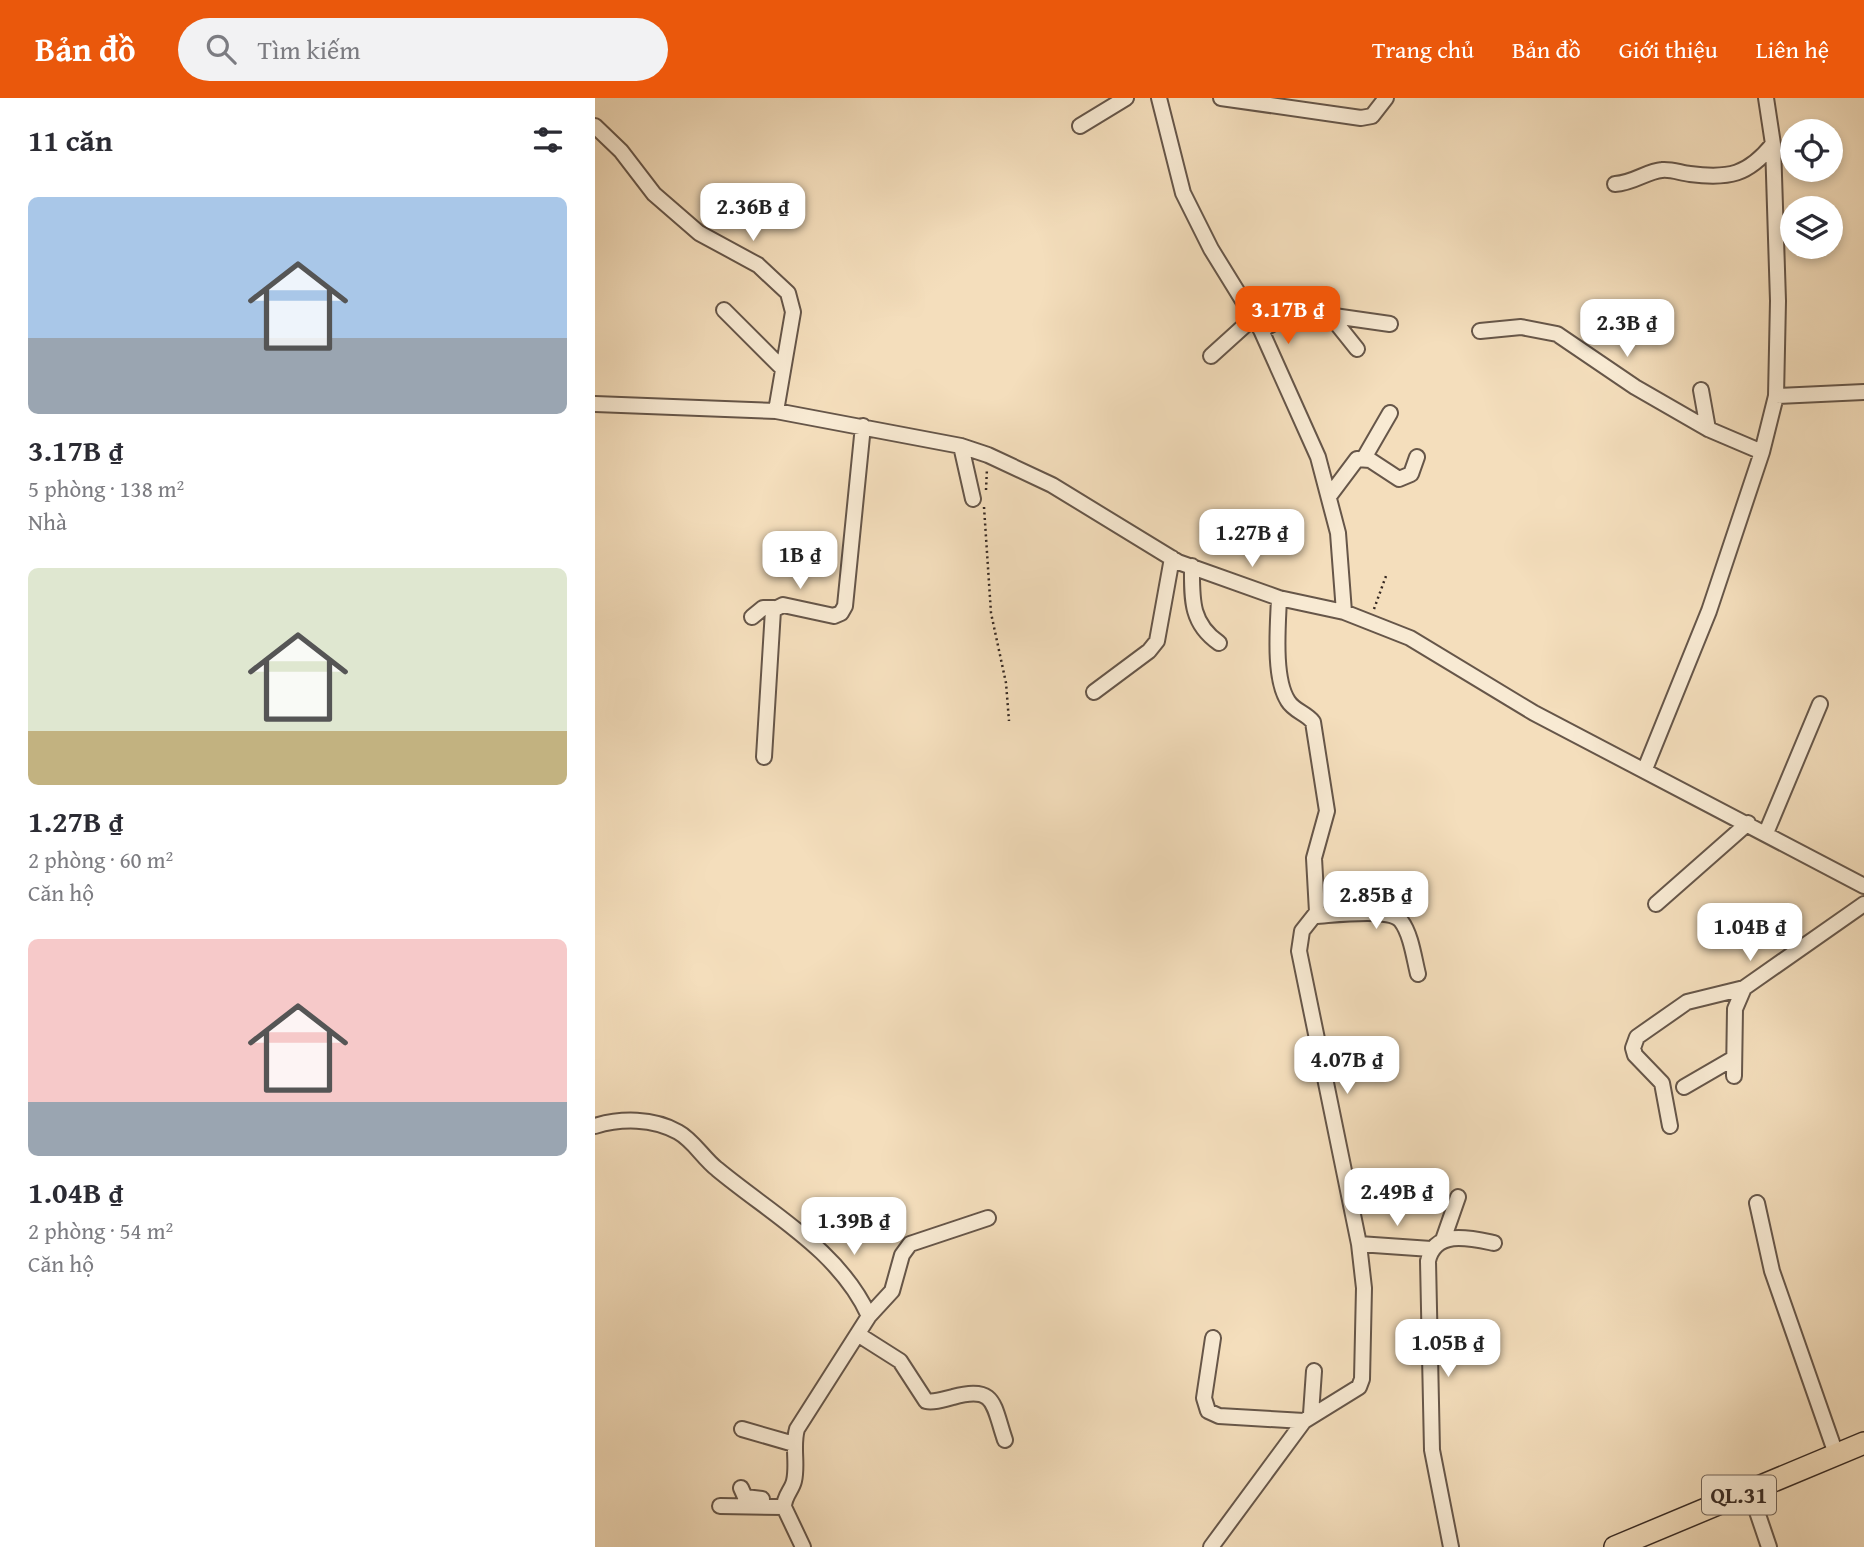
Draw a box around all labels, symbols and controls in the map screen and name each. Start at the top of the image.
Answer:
search box [178,18,668,81]
text: Bản đồ [35,25,136,73]
icon: search [202,30,240,68]
text: Tìm kiếm [258,30,360,69]
text: Trang chủ [1372,32,1474,67]
text: Bản đồ [1512,32,1581,67]
text: Giới thiệu [1619,32,1718,67]
text: Liên hệ [1756,32,1829,67]
text: 11 căn [28,118,113,162]
map controls [1780,119,1843,259]
button: locate [1780,119,1843,182]
icon: filters [529,121,567,159]
pin: 2.36B ₫ [688,184,818,243]
text: 2.36B ₫ [716,189,790,222]
button: layers [1780,196,1843,259]
icon: home [235,243,361,369]
pin: 3.17B ₫ [1223,286,1353,346]
text: 3.17B ₫ [1251,292,1325,325]
pin: 2.3B ₫ [1570,300,1684,359]
text: 2.3B ₫ [1596,305,1658,338]
text: 3.17B ₫ [28,428,124,472]
text: 5 phòng · 138 m² [28,472,184,505]
text: Nhà [28,505,67,538]
pin: 1.27B ₫ [1187,510,1317,569]
text: 1.27B ₫ [1215,515,1289,548]
pin: 1B ₫ [759,532,841,591]
text: 1B ₫ [778,537,822,570]
icon: home [235,614,361,740]
text: 1.27B ₫ [28,799,124,843]
text: 2 phòng · 60 m² [28,843,173,876]
pin: 2.85B ₫ [1311,872,1441,931]
text: Căn hộ [28,876,94,909]
text: 2.85B ₫ [1339,877,1413,910]
pin: 1.04B ₫ [1685,904,1815,963]
text: 1.04B ₫ [1713,909,1787,942]
icon: home [235,985,361,1111]
pin: 4.07B ₫ [1282,1037,1412,1096]
text: 4.07B ₫ [1310,1042,1384,1075]
pin: 2.49B ₫ [1332,1168,1462,1228]
text: 1.04B ₫ [28,1170,124,1214]
text: 2.49B ₫ [1360,1174,1434,1207]
pin: 1.39B ₫ [789,1198,919,1257]
text: 1.39B ₫ [817,1203,891,1236]
text: 2 phòng · 54 m² [28,1214,173,1247]
text: Căn hộ [28,1247,94,1280]
pin: 1.05B ₫ [1383,1320,1513,1379]
text: 1.05B ₫ [1411,1325,1485,1358]
road number: QL.31 [1702,1476,1776,1514]

